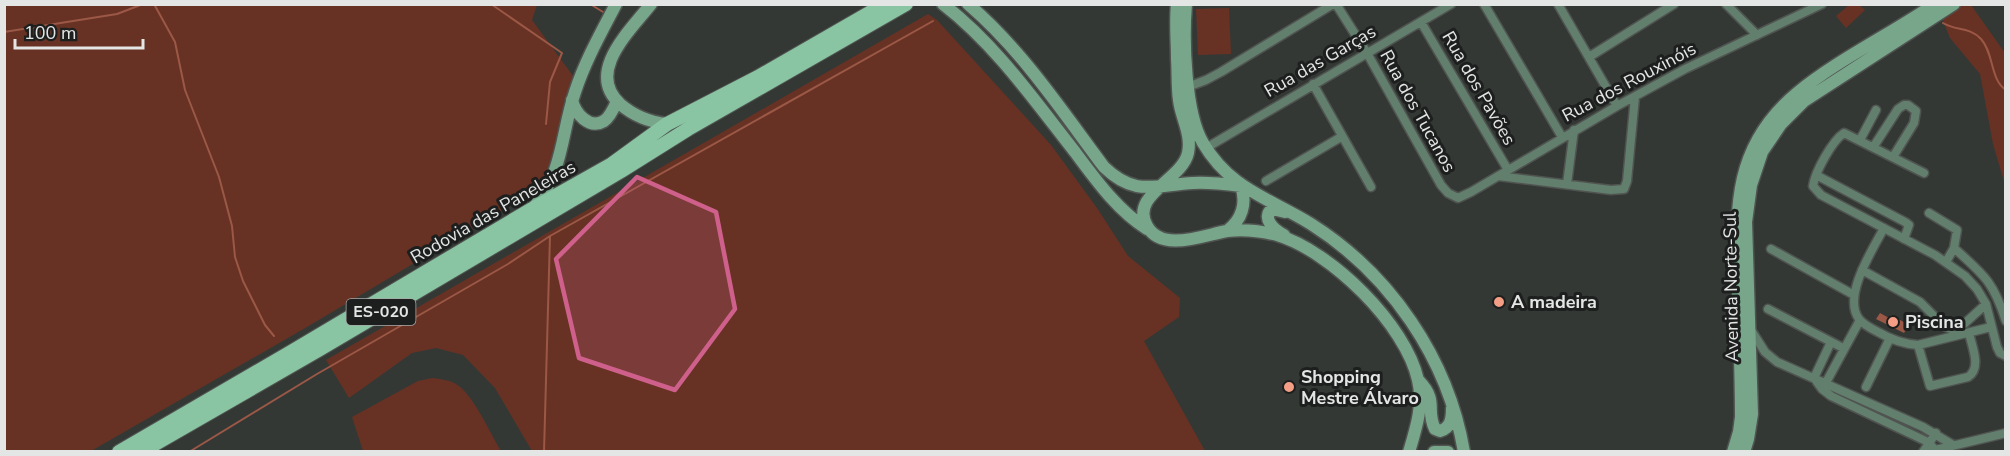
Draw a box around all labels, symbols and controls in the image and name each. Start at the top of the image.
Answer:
scale bar [15,12,142,50]
street label: Rua das Garças [1260,19,1380,103]
text: 100 m [24,21,76,45]
street label: Rua dos Pavões [1437,27,1521,149]
street label: Rua dos Rouxinóis [1558,36,1700,128]
street label: Rua dos Tucanos [1374,46,1462,176]
street label: Rodovia das Paneleiras [406,155,580,269]
street label: Avenida Norte-Sul [1718,211,1744,362]
place label: A madeira [1511,290,1597,314]
marker: A madeira [1492,295,1506,309]
road number: ES-020 [346,299,416,325]
place label: Piscina [1905,310,1964,334]
marker: Piscina [1886,315,1900,329]
place label: Shopping Mestre Álvaro [1301,365,1419,410]
marker: Shopping Mestre Álvaro [1282,380,1296,394]

